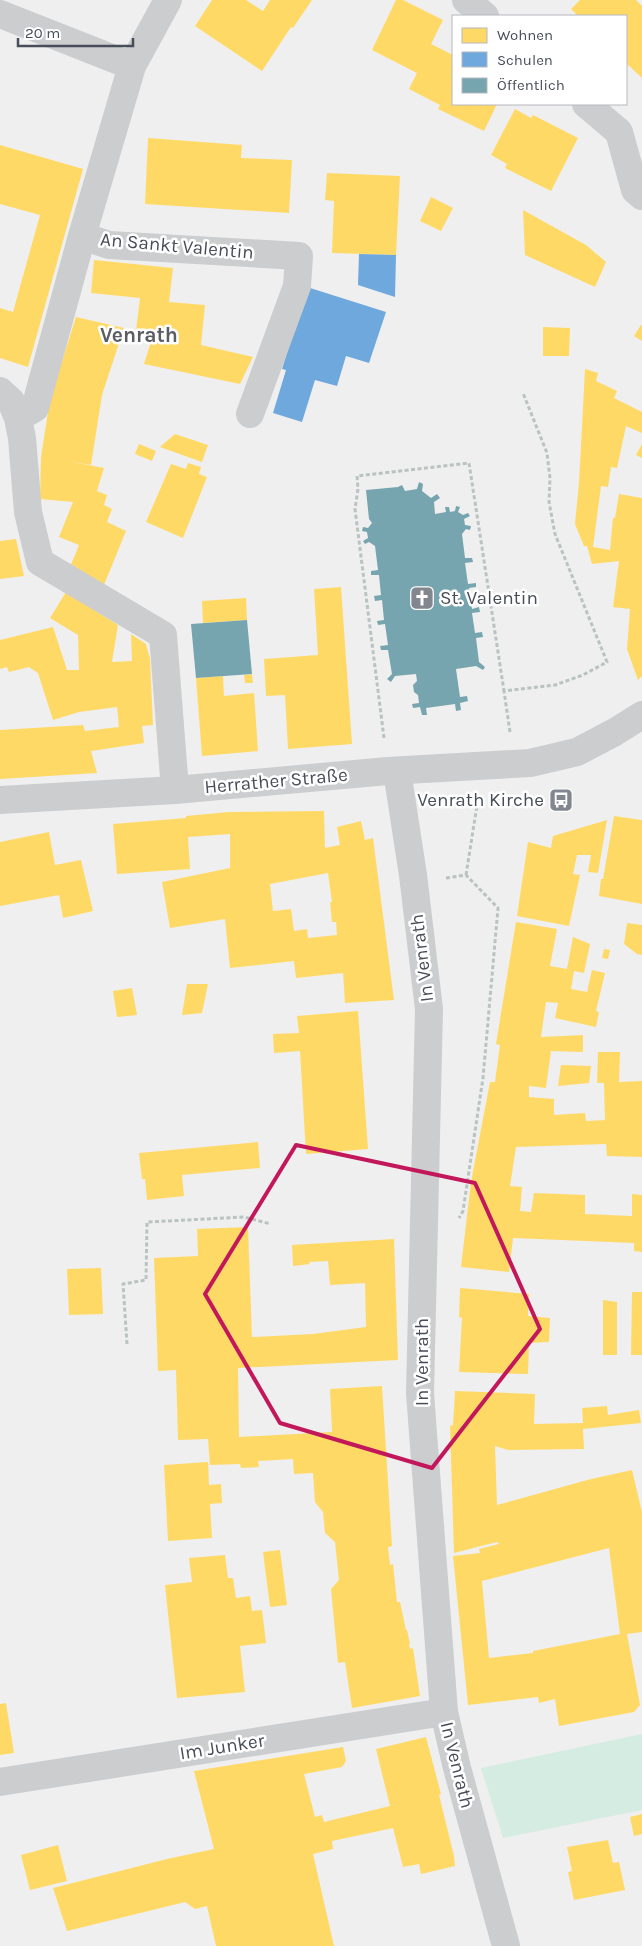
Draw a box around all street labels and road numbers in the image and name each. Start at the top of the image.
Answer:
street label: An Sankt Valentin [99,228,255,264]
street label: Herrather Straße [203,764,349,798]
street label: In Venrath [406,913,438,1003]
street label: In Venrath [411,1318,433,1406]
street label: In Venrath [436,1719,478,1811]
street label: Im Junker [178,1729,266,1765]

